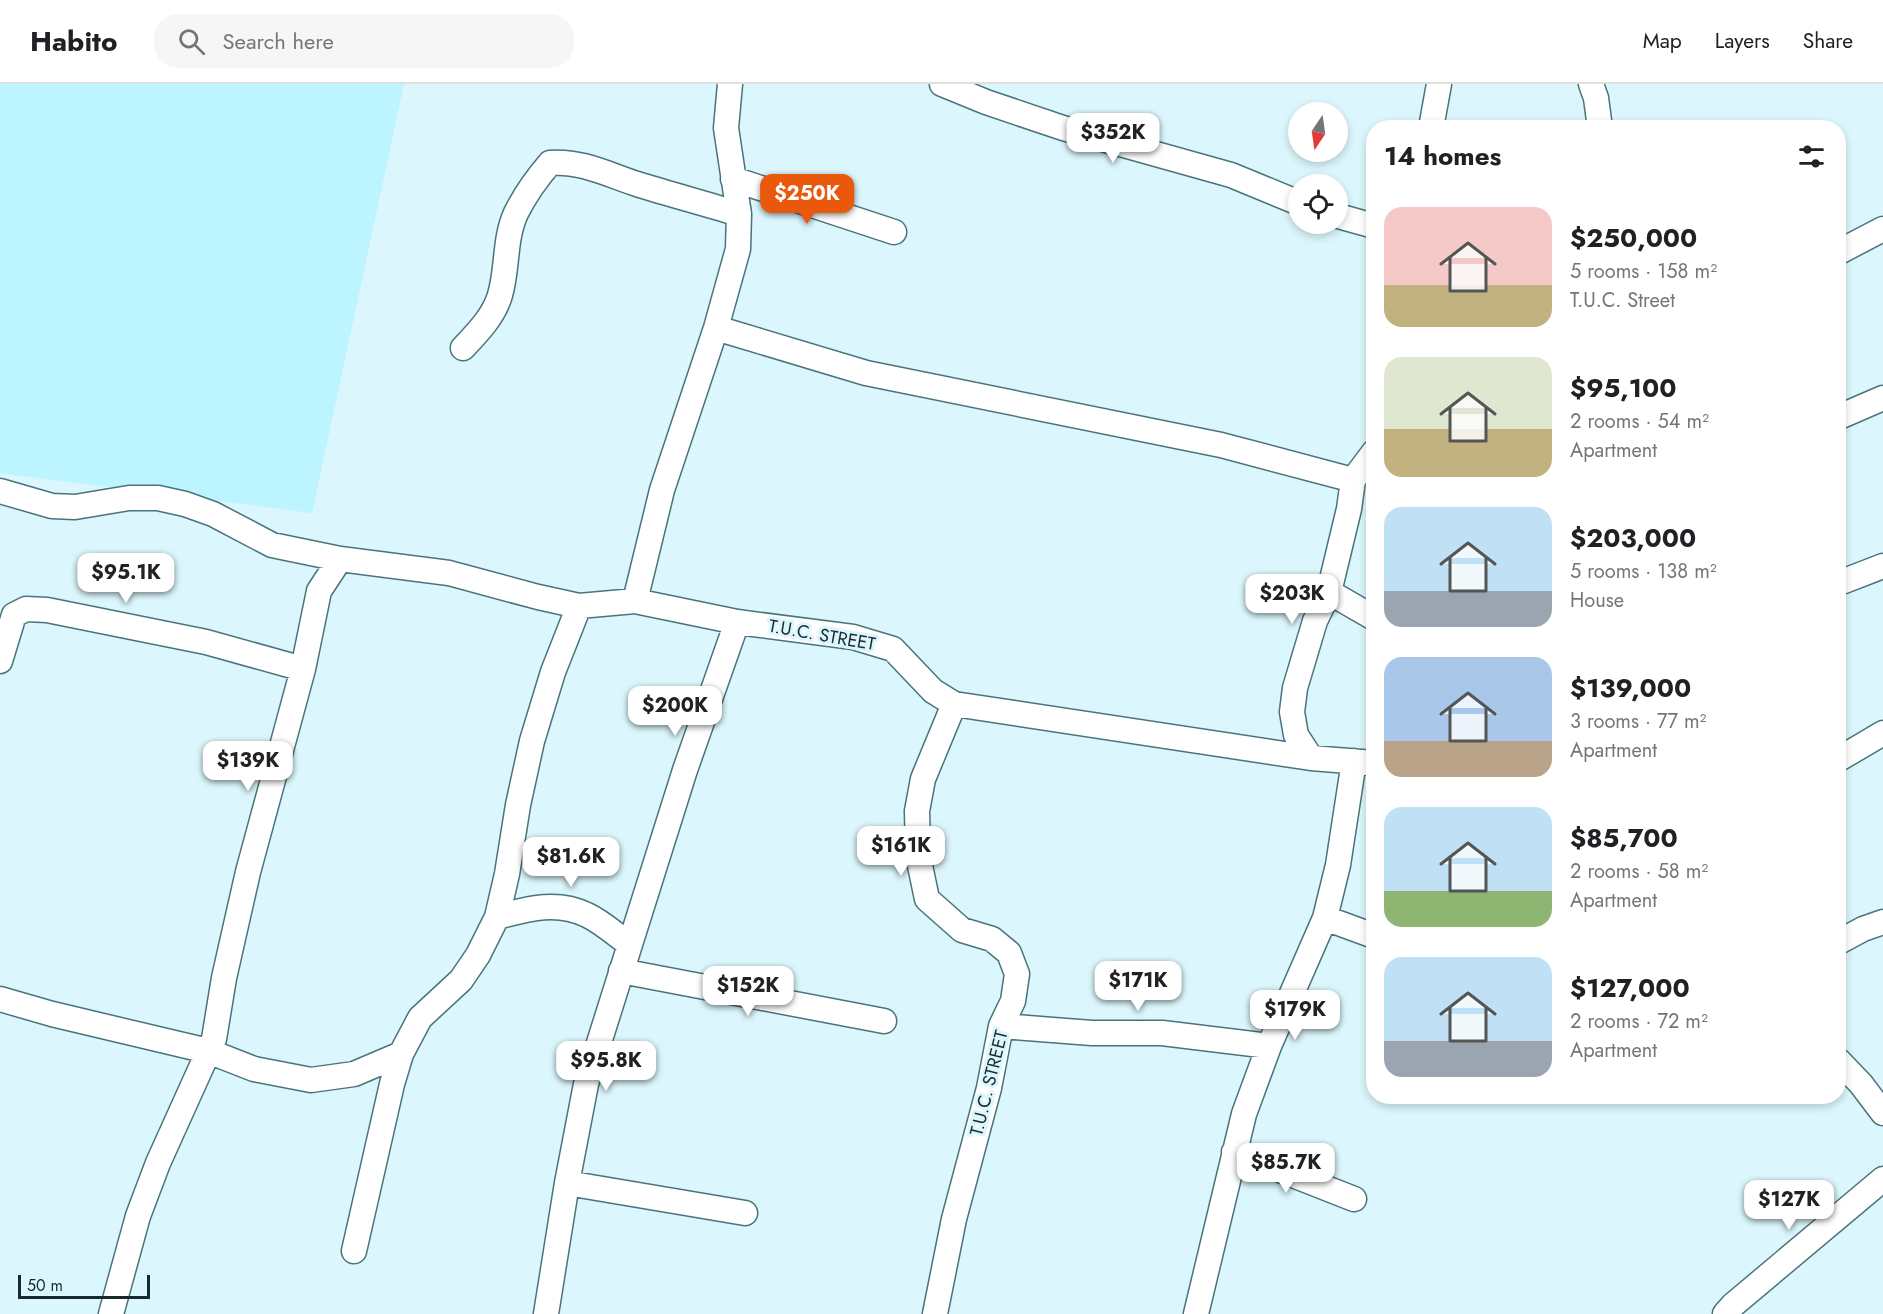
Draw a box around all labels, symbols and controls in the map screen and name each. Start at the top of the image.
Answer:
search box [154,14,574,68]
text: Habito [30,21,118,62]
icon: search [175,25,208,58]
text: Search here [223,25,334,57]
text: Map [1643,26,1682,56]
text: Layers [1715,26,1770,56]
text: Share [1803,26,1853,56]
north arrow [1288,102,1348,162]
map controls [1288,102,1348,234]
pin: $352K [1071,113,1155,164]
text: $352K [1081,118,1145,147]
text: 14 homes [1384,137,1501,175]
icon: filters [1795,140,1828,173]
pin: $250K [765,174,849,225]
button: locate [1288,174,1348,234]
text: $250K [774,179,840,208]
text: $250,000 [1570,219,1697,257]
icon: home [1432,231,1504,303]
text: 5 rooms · 158 m² [1570,257,1717,286]
text: T.U.C. Street [1570,286,1675,315]
text: $95,100 [1570,369,1676,407]
icon: home [1432,381,1504,453]
text: 2 rooms · 54 m² [1570,407,1709,436]
text: Apartment [1570,436,1657,465]
text: $203,000 [1570,519,1696,557]
icon: home [1432,531,1504,603]
pin: $95.1K [77,553,175,604]
text: 5 rooms · 138 m² [1570,557,1717,586]
text: $95.1K [91,558,161,587]
pin: $203K [1250,574,1334,625]
text: $203K [1259,579,1325,608]
text: House [1570,586,1624,615]
street label: T.U.C. STREET [767,613,878,657]
text: $139,000 [1570,669,1691,707]
icon: home [1432,681,1504,753]
pin: $200K [633,686,717,737]
text: $200K [642,691,708,720]
text: 3 rooms · 77 m² [1570,707,1707,736]
text: Apartment [1570,736,1657,765]
pin: $139K [206,741,290,792]
text: $139K [217,746,279,775]
text: $85,700 [1570,819,1678,857]
pin: $161K [859,826,943,877]
text: $161K [871,831,931,860]
icon: home [1432,831,1504,903]
pin: $81.6K [522,837,620,888]
text: $81.6K [537,842,605,871]
text: 2 rooms · 58 m² [1570,857,1708,886]
text: Apartment [1570,886,1657,915]
pin: $171K [1096,961,1180,1012]
pin: $152K [706,966,790,1017]
text: $171K [1109,966,1167,995]
text: $127,000 [1570,969,1690,1007]
text: $152K [717,971,779,1000]
icon: home [1432,981,1504,1053]
pin: $179K [1253,990,1337,1041]
text: $179K [1264,995,1326,1024]
text: 2 rooms · 72 m² [1570,1007,1708,1036]
street label: T.U.C. STREET [963,1027,1015,1139]
text: Apartment [1570,1036,1657,1065]
pin: $95.8K [557,1041,655,1092]
text: $95.8K [570,1046,642,1075]
pin: $85.7K [1237,1143,1335,1194]
text: $85.7K [1251,1148,1321,1177]
pin: $127K [1747,1180,1831,1231]
text: $127K [1758,1185,1820,1214]
scale bar [18,1272,150,1300]
text: 50 m [27,1274,63,1297]

